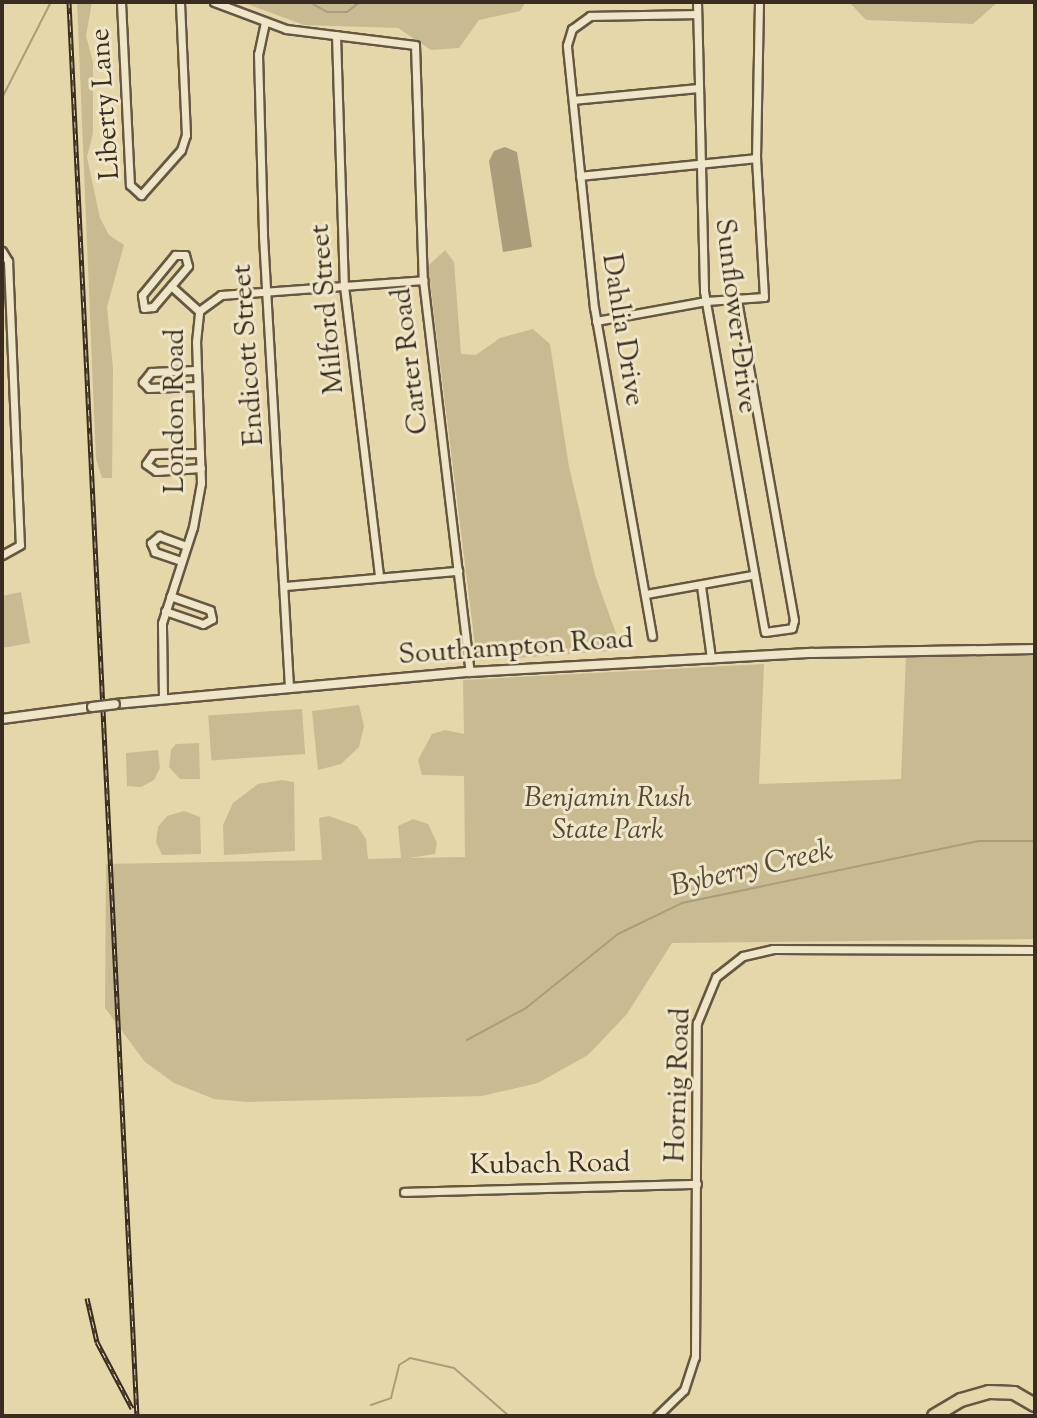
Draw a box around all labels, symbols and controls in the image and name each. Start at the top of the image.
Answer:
street label: Liberty Lane [84,27,128,181]
street label: Sunflower Drive [706,217,764,415]
street label: Milford Street [304,223,352,395]
street label: Dahlia Drive [593,252,651,408]
street label: Endicott Street [226,263,272,447]
street label: Carter Road [385,286,437,436]
street label: London Road [159,329,193,493]
street label: Southampton Road [397,623,635,673]
park label: Benjamin Rush State Park [524,782,692,848]
water label: Byberry Creek [668,834,836,906]
street label: Hornig Road [660,1007,698,1163]
street label: Kubach Road [469,1147,631,1183]

